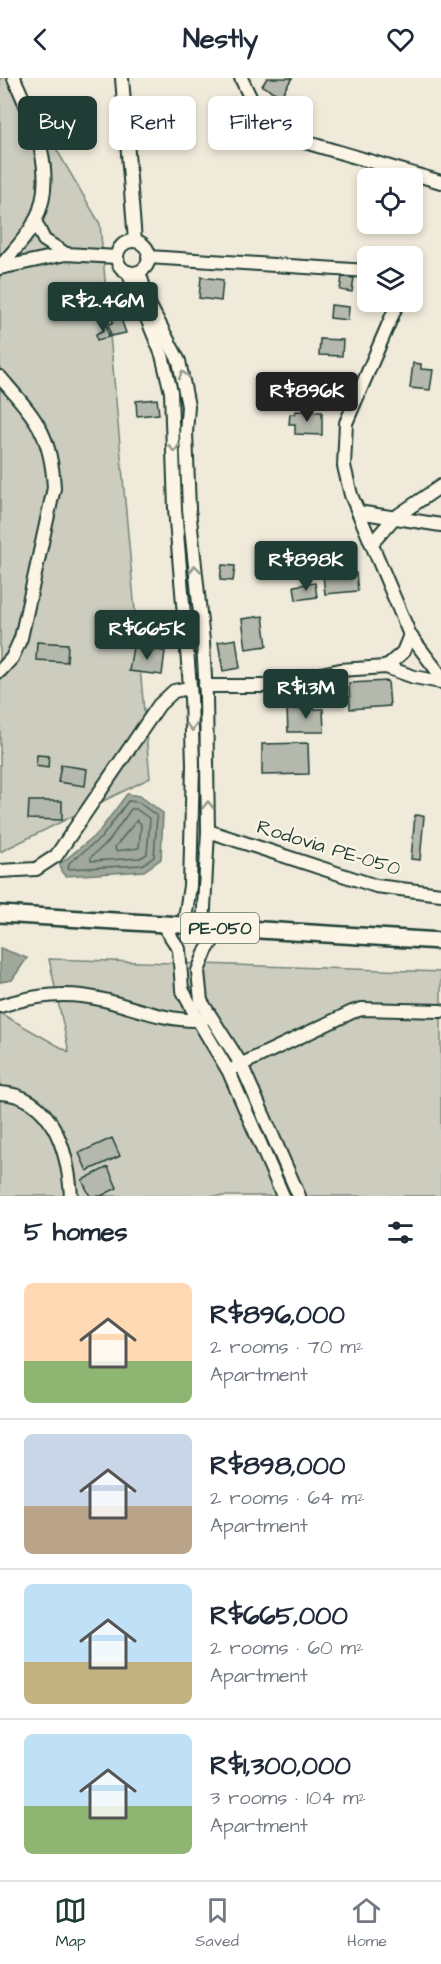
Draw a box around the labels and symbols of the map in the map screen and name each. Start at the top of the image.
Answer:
pin: R$2.46M [48,282,158,333]
one-way arrow [178,370,190,381]
pin: R$896K [258,372,356,423]
one-way arrow [168,444,180,453]
pin: R$898K [257,541,355,592]
one-way arrow [189,564,202,573]
pin: R$665K [98,610,196,661]
pin: R$1.3M [257,669,355,720]
one-way arrow [185,722,198,731]
one-way arrow [202,801,214,810]
street label: Rodovia PE-050 [253,813,404,883]
road number: PE-050 [181,913,259,943]

